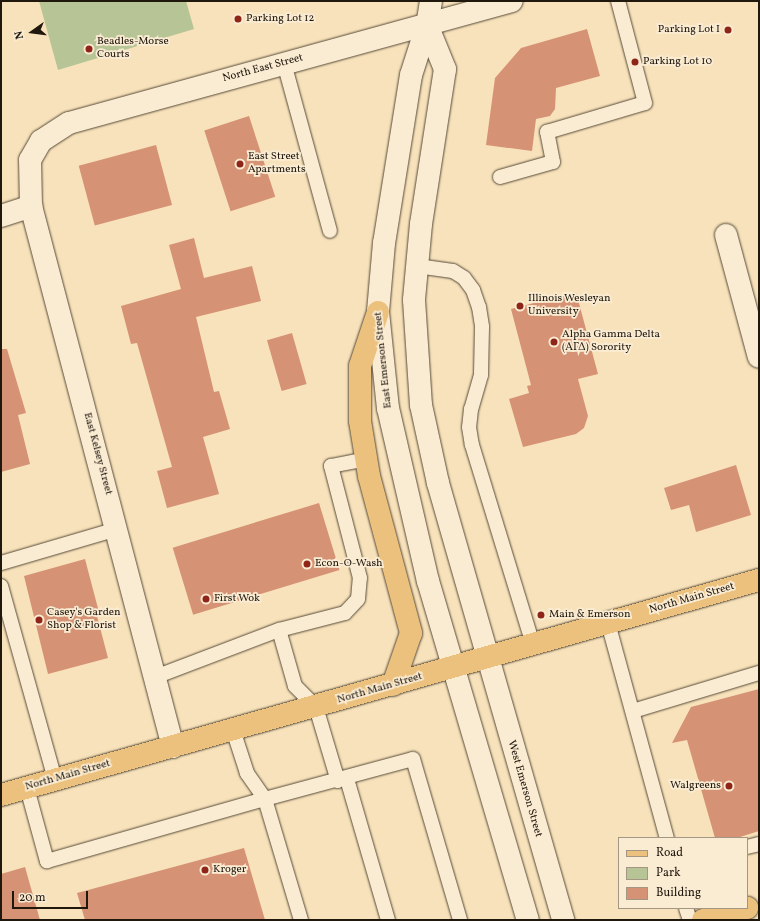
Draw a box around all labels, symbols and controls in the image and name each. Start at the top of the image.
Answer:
north arrow [12,12,52,52]
place label: Parking Lot 12 [246,12,314,26]
marker: Parking Lot 12 [233,14,243,24]
place label: Parking Lot I [658,23,720,37]
marker: Parking Lot I [723,25,733,35]
text: N [12,29,28,41]
place label: Beadles-Morse Courts [97,36,169,62]
marker: Beadles-Morse Courts [84,44,94,54]
street label: North East Street [221,52,305,86]
place label: Parking Lot 10 [643,55,712,69]
marker: Parking Lot 10 [630,57,640,67]
place label: East Street Apartments [248,151,306,177]
marker: East Street Apartments [235,159,245,169]
place label: Illinois Wesleyan University [528,293,611,319]
marker: Illinois Wesleyan University [515,301,525,311]
street label: East Emerson Street [372,311,396,409]
place label: Alpha Gamma Delta (ΑΓΔ) Sorority [562,329,660,355]
marker: Alpha Gamma Delta (ΑΓΔ) Sorority [549,337,559,347]
street label: East Kelsey Street [80,411,114,497]
place label: Econ-O-Wash [315,557,383,571]
marker: Econ-O-Wash [302,559,312,569]
street label: North Main Street [648,581,736,617]
place label: First Wok [214,592,260,606]
marker: First Wok [201,594,211,604]
place label: Casey's Garden Shop & Florist [47,607,121,633]
place label: Main & Emerson [549,608,630,622]
marker: Main & Emerson [536,610,546,620]
marker: Casey's Garden Shop & Florist [34,615,44,625]
street label: North Main Street [336,671,424,707]
street label: West Emerson Street [504,739,544,839]
street label: North Main Street [24,758,112,794]
place label: Walgreens [670,779,721,793]
marker: Walgreens [724,781,734,791]
legend [618,837,748,909]
text: Road [656,845,683,861]
place label: Kroger [213,863,246,877]
marker: Kroger [200,865,210,875]
text: Park [656,865,681,881]
scale bar [14,883,90,909]
text: Building [656,885,701,901]
text: 20 m [19,890,46,906]

